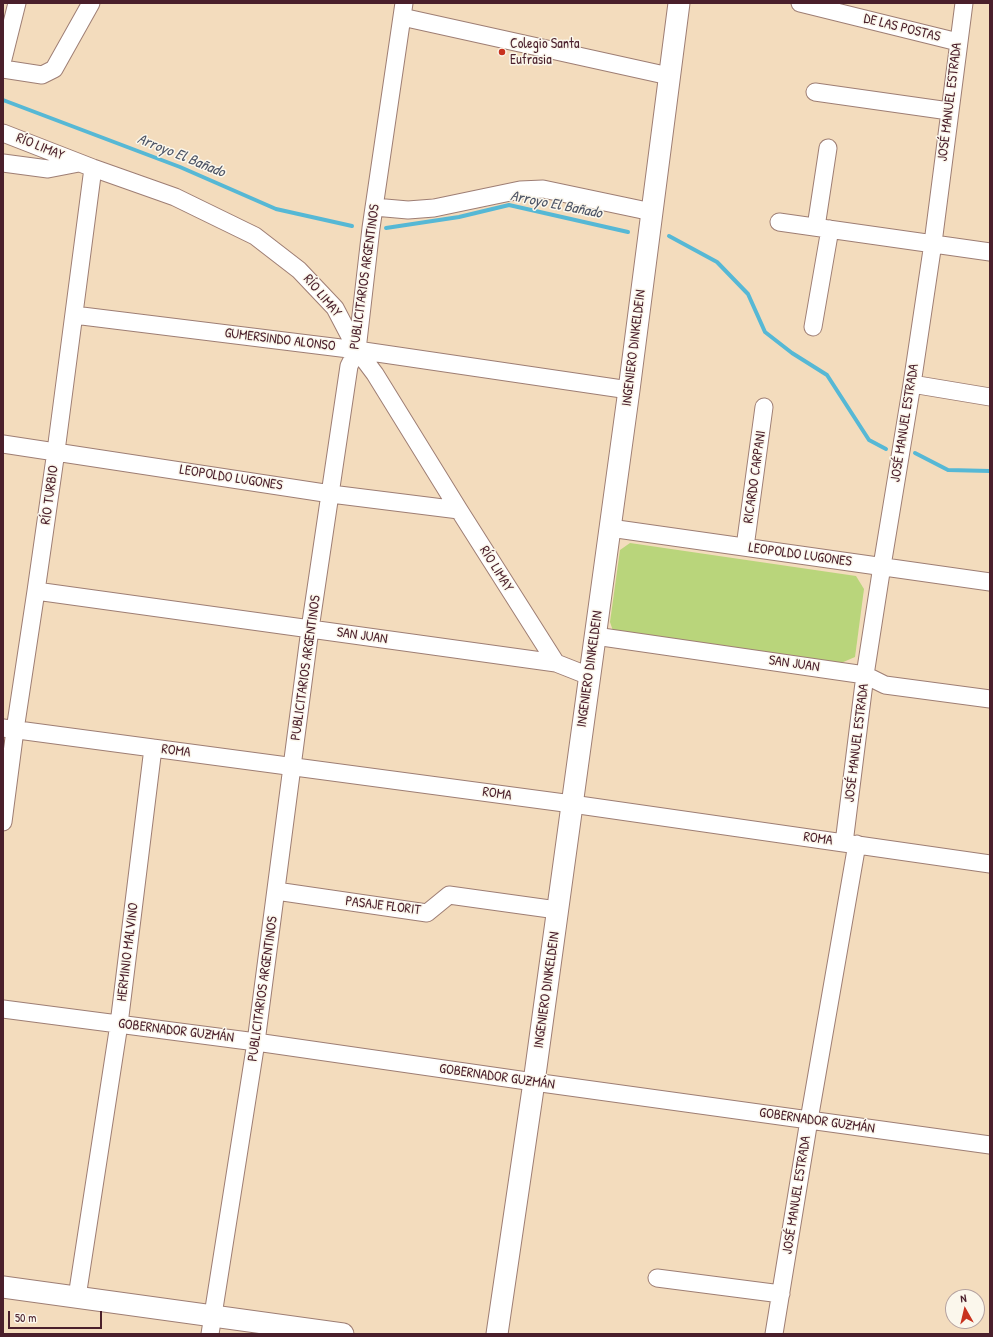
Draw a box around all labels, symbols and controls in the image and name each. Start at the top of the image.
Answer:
street label: DE LAS POSTAS [862,10,942,46]
place label: Colegio Santa Eufrasia [510,36,579,68]
street label: JOSÉ MANUEL ESTRADA [934,42,966,162]
marker: Colegio Santa Eufrasia [497,47,507,57]
street label: RÍO LIMAY [13,130,67,164]
water label: Arroyo El Bañado [135,130,227,182]
water label: Arroyo El Bañado [509,187,603,223]
street label: PUBLICITARIOS ARGENTINOS [346,203,384,351]
street label: RÍO LIMAY [299,271,345,321]
street label: INGENIERO DINKELDEIN [618,289,650,407]
street label: GUMERSINDO ALONSO [224,325,336,355]
street label: JOSÉ MANUEL ESTRADA [887,363,923,483]
street label: RICARDO CARPANI [740,430,770,524]
street label: LEOPOLDO LUGONES [178,462,284,494]
street label: RÍO TURBIO [38,464,62,526]
street label: LEOPOLDO LUGONES [747,539,853,571]
street label: RÍO LIMAY [475,543,517,595]
street label: PUBLICITARIOS ARGENTINOS [287,594,325,742]
street label: INGENIERO DINKELDEIN [573,610,607,728]
street label: SAN JUAN [336,624,388,648]
street label: SAN JUAN [768,652,820,676]
street label: JOSÉ MANUEL ESTRADA [841,683,873,803]
street label: ROMA [160,741,192,761]
street label: ROMA [481,784,513,804]
street label: ROMA [802,829,834,849]
street label: PASAJE FLORIT [344,893,422,919]
street label: HERMINIO MALVINO [114,902,142,1002]
street label: PUBLICITARIOS ARGENTINOS [244,915,282,1063]
street label: INGENIERO DINKELDEIN [530,931,564,1049]
street label: GOBERNADOR GUZMÁN [117,1016,235,1046]
street label: GOBERNADOR GUZMÁN [438,1061,556,1093]
street label: GOBERNADOR GUZMÁN [758,1105,876,1137]
street label: JOSÉ MANUEL ESTRADA [779,1135,815,1255]
north arrow [945,1289,985,1329]
text: N [960,1291,967,1305]
scale bar [10,1303,104,1329]
text: 50 m [15,1309,36,1326]

